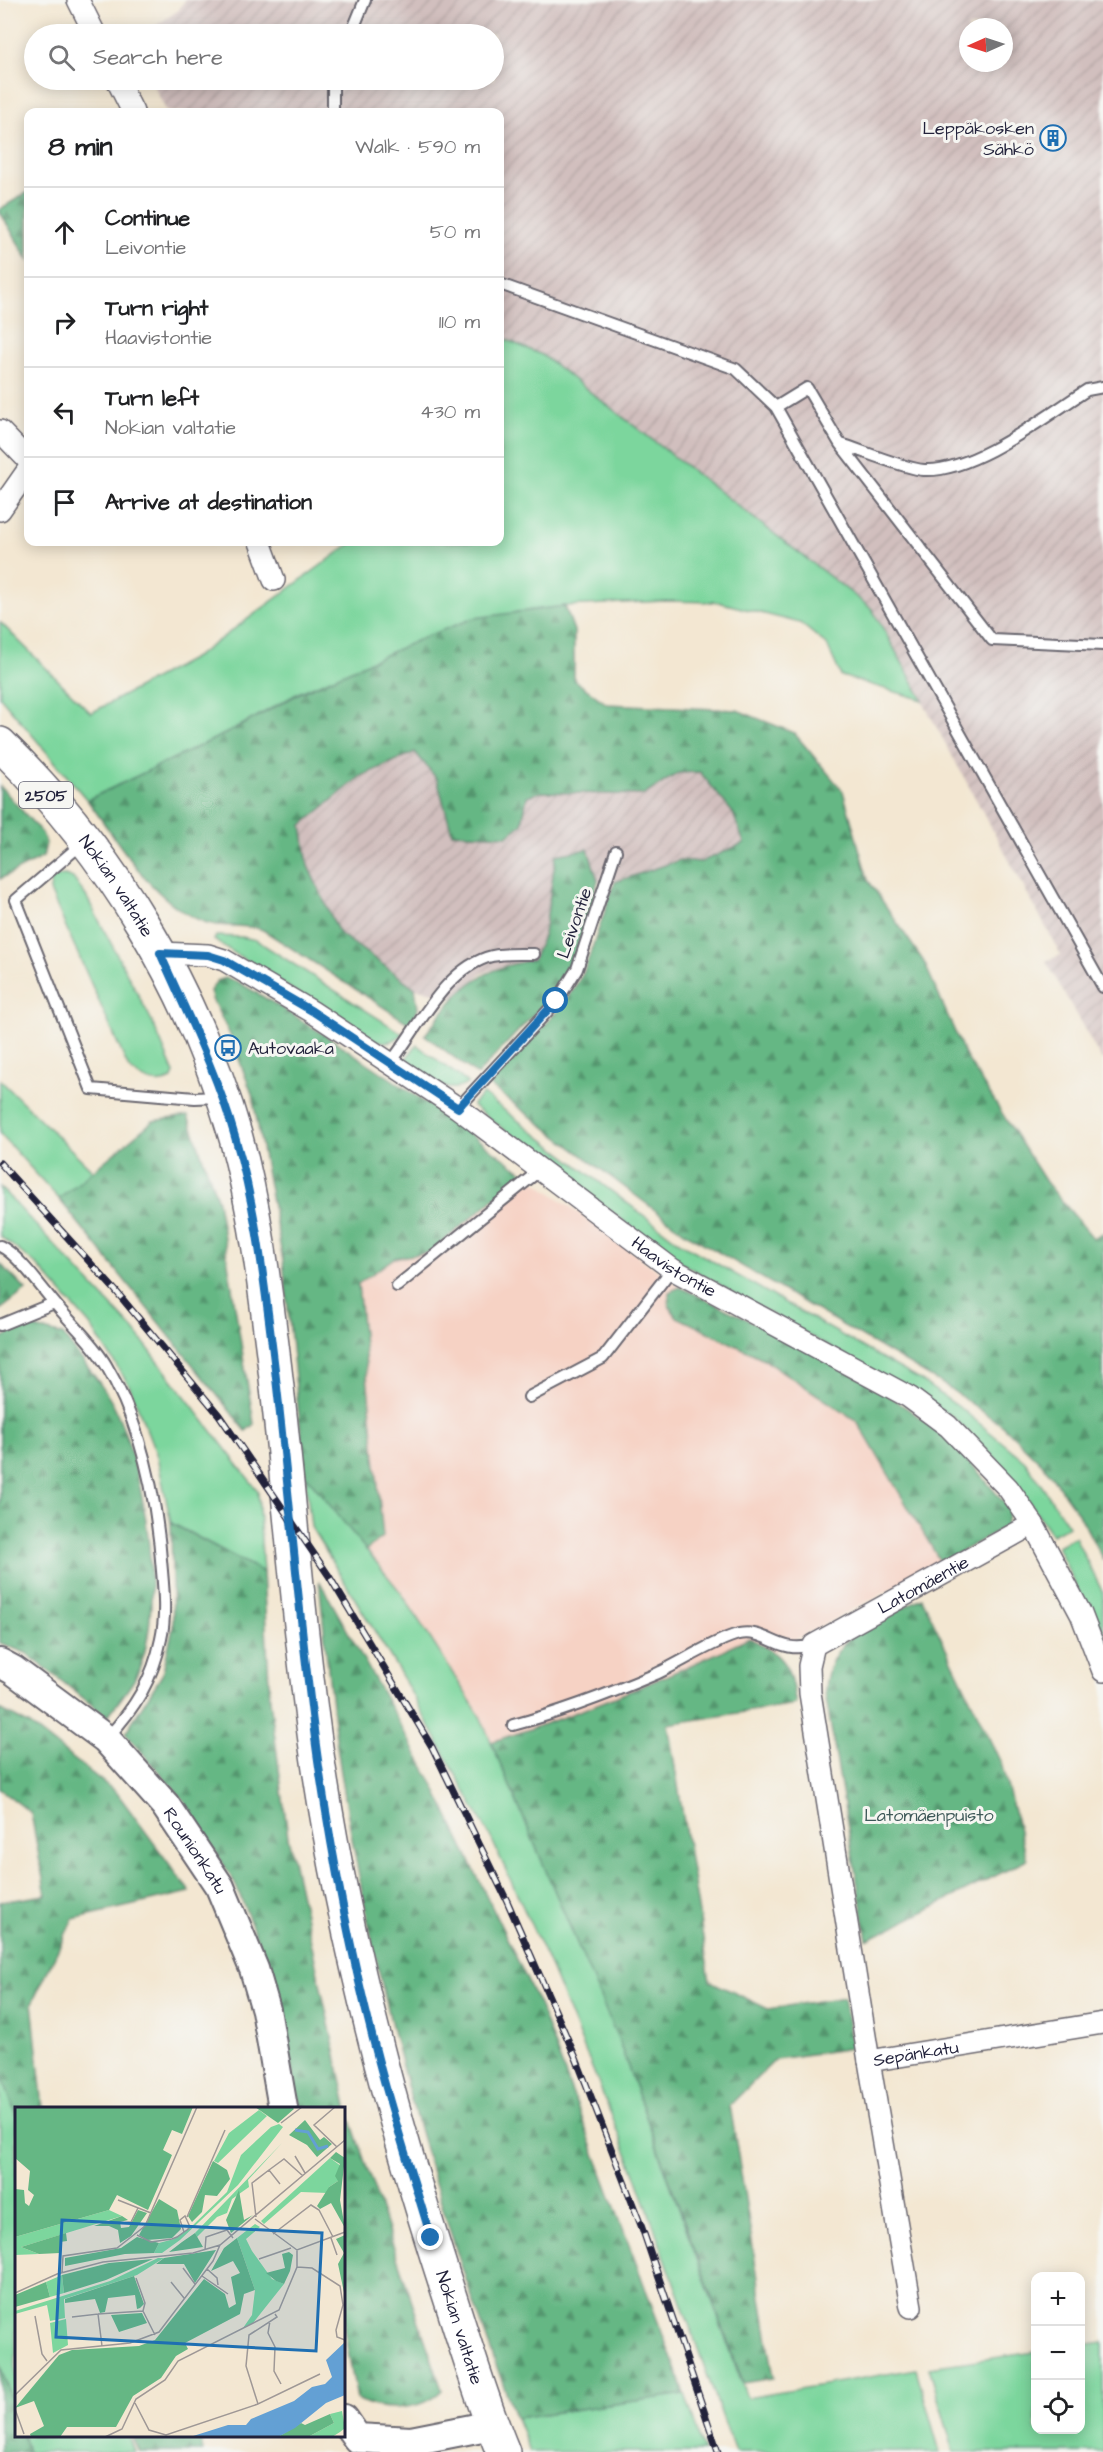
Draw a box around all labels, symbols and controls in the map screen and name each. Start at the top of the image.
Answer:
north arrow [959,18,1013,72]
search box [24,24,504,90]
icon: search [45,41,78,74]
text: Search here [93,42,223,73]
place label: Leppäkosken Sähkö [923,116,1034,162]
building icon: Leppäkosken Sähkö [1038,123,1068,153]
text: 8 min [48,129,112,165]
text: Walk · 590 m [355,133,480,161]
text: Continue [105,203,190,234]
icon: ahead [48,216,81,249]
text: 50 m [430,218,480,246]
text: Leivontie [105,234,186,262]
text: Turn right [105,293,208,324]
icon: right [48,306,81,339]
text: 110 m [439,308,480,336]
text: Haavistontie [105,324,212,352]
text: Turn left [105,383,199,414]
icon: left [48,396,81,429]
text: 430 m [420,398,480,426]
text: Nokian valtatie [105,414,236,442]
icon: arrive [48,486,81,519]
text: Arrive at destination [105,487,312,518]
road number: 2505 [19,782,73,808]
street label: Nokian valtatie [73,830,160,942]
street label: Leivontie [551,884,598,962]
route start [542,987,568,1013]
bus stop icon: Autovaaka [213,1033,243,1063]
place label: Autovaaka [248,1036,334,1061]
street label: Haavistontie [626,1231,721,1304]
street label: Latomäentie [873,1550,974,1620]
street label: Rounionkatu [157,1803,233,1898]
park label: Latomäenpuisto [864,1803,994,1828]
street label: Sepänkatu [871,2035,960,2073]
inset map [15,2107,345,2437]
route end [417,2224,443,2250]
street label: Nokian valtatie [429,2268,489,2388]
map controls [1031,2272,1085,2434]
button: + [1031,2272,1085,2326]
button: − [1031,2326,1085,2380]
button: locate [1031,2380,1085,2434]

